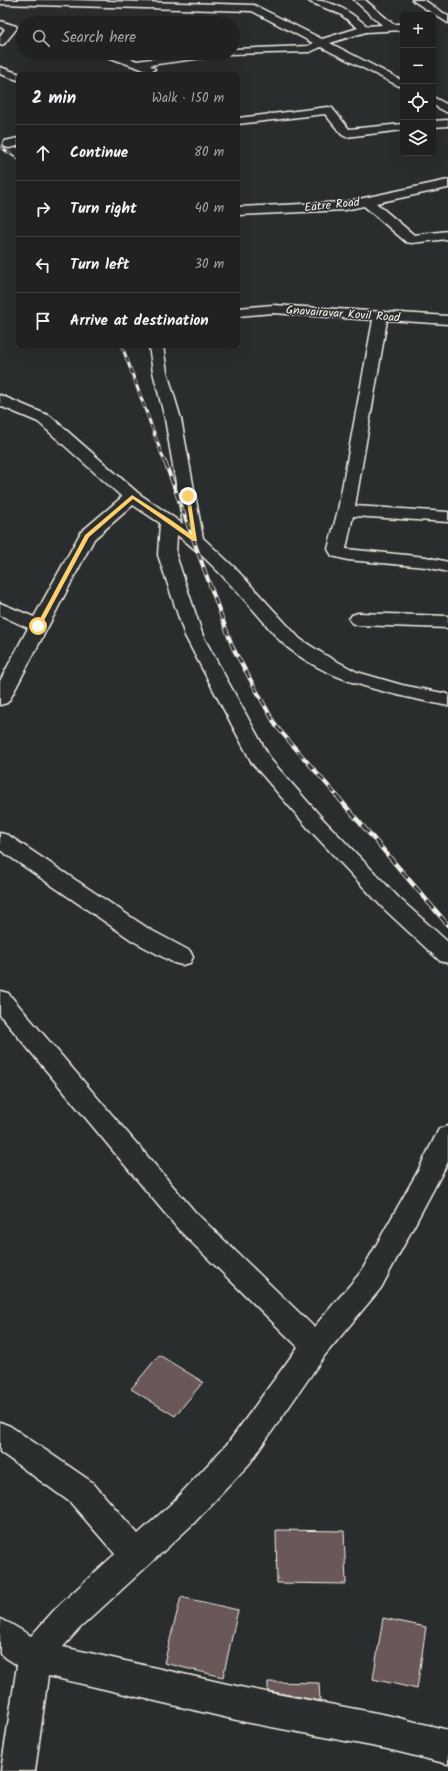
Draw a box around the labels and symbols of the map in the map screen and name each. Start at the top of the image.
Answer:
street label: Eatre Road [303,193,362,217]
street label: Gnavairavar Kovil Road [285,301,402,328]
route end [179,487,197,505]
route start [29,617,47,635]

